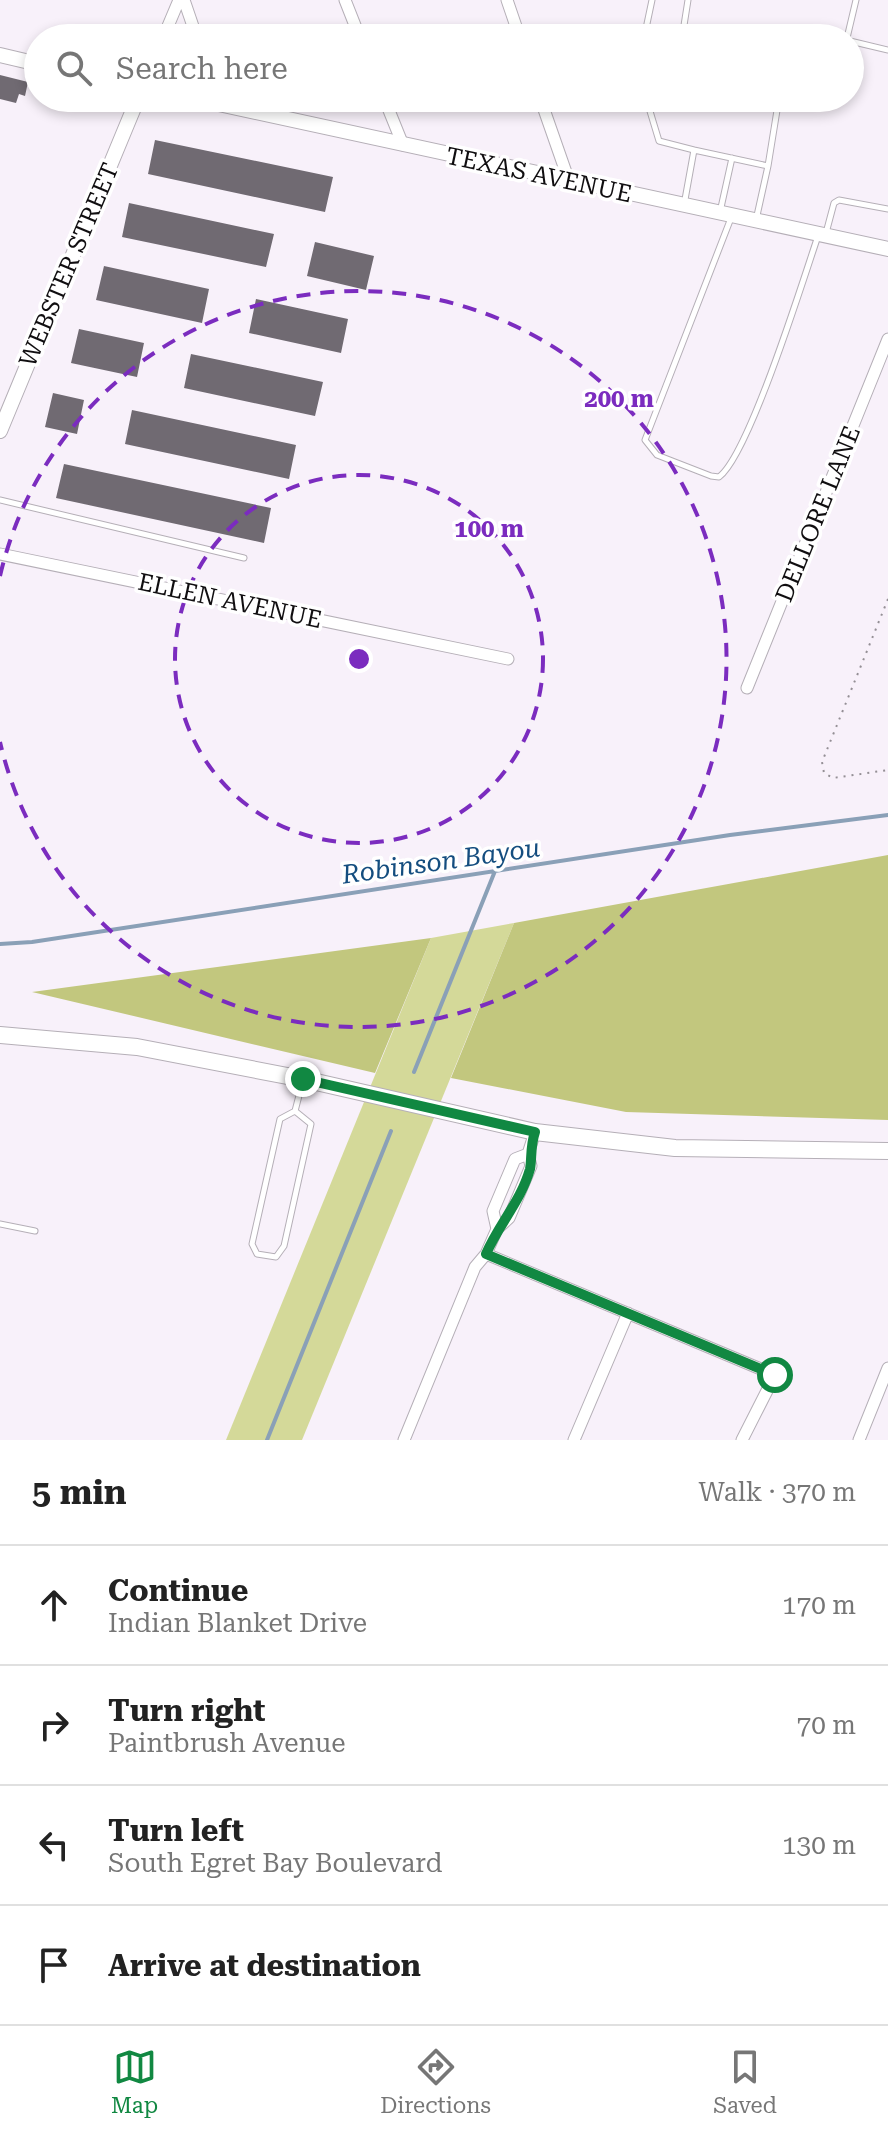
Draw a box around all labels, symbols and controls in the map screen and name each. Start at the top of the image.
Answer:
search box [24,24,864,112]
icon: search [52,46,96,90]
text: Search here [116,51,288,86]
street label: TEXAS AVENUE [444,142,634,208]
street label: WEBSTER STREET [13,159,125,371]
text: 200 m [584,385,654,413]
street label: DELLORE LANE [770,422,866,606]
text: 100 m [454,515,524,543]
street label: ELLEN AVENUE [136,568,324,634]
centre of rings [345,645,373,673]
water label: Robinson Bayou [339,832,542,890]
route end [285,1061,321,1097]
route start [757,1357,793,1393]
text: 5 min [32,1472,127,1512]
text: Walk · 370 m [698,1477,856,1507]
text: Continue [108,1573,248,1608]
icon: ahead [32,1583,76,1627]
text: 170 m [782,1590,856,1620]
text: Indian Blanket Drive [108,1608,367,1638]
text: Turn right [108,1693,265,1728]
icon: right [32,1703,76,1747]
text: 70 m [797,1710,856,1740]
text: Paintbrush Avenue [108,1728,345,1758]
text: Turn left [108,1813,244,1848]
icon: left [32,1823,76,1867]
text: 130 m [782,1830,856,1860]
text: South Egret Bay Boulevard [108,1848,442,1878]
icon: arrive [32,1943,76,1987]
text: Arrive at destination [108,1948,421,1983]
tab: Map [111,2045,158,2118]
tab: Directions [380,2045,491,2118]
tab: Saved [713,2045,777,2118]

